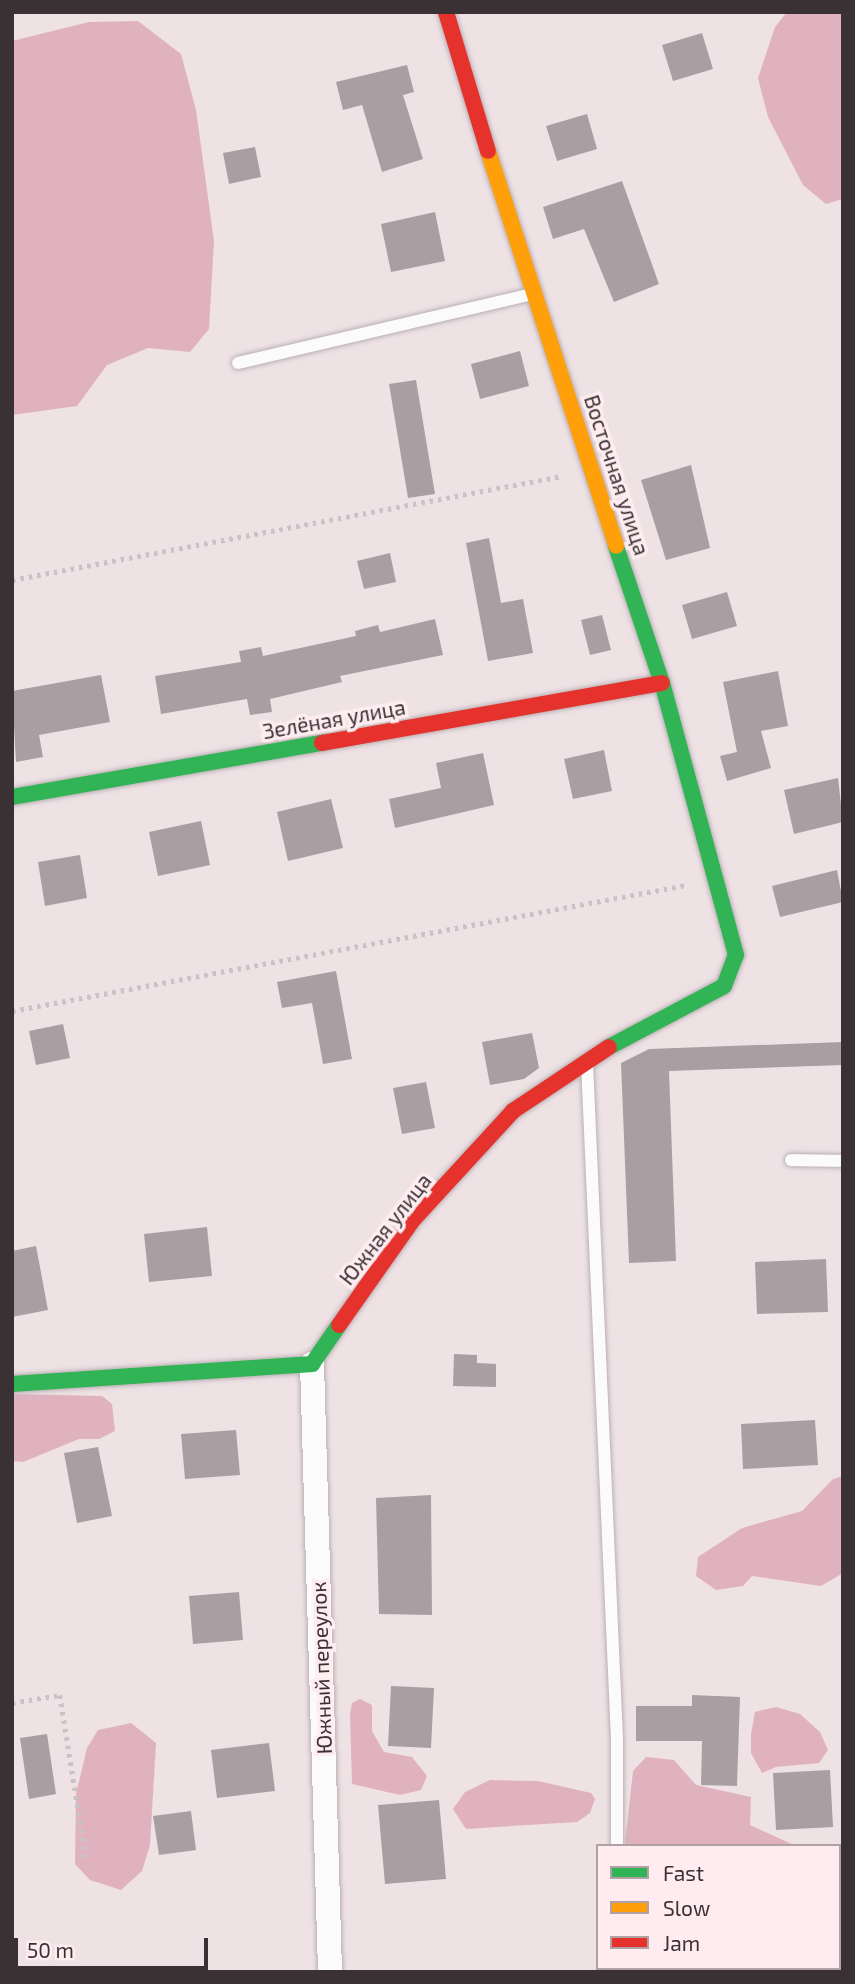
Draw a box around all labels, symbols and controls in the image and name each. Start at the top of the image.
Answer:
street label: Восточная улица [579,392,655,558]
street label: Зелёная улица [261,694,407,744]
street label: Южная улица [334,1168,436,1290]
street label: Южный переулок [305,1581,337,1755]
legend [596,1844,841,1970]
text: Fast [663,1860,704,1885]
text: Slow [663,1895,710,1920]
scale bar [18,1924,212,1968]
text: Jam [663,1930,700,1955]
text: 50 m [27,1937,74,1962]

